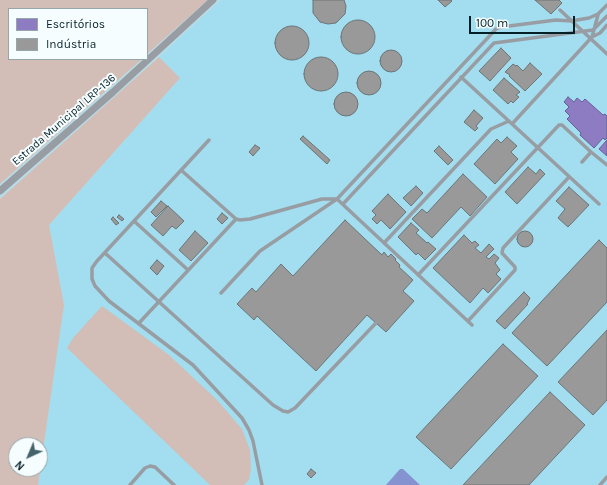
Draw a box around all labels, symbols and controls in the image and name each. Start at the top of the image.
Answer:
legend [8,8,148,60]
scale bar [471,8,577,34]
text: 100 m [476,16,508,30]
text: Escritórios [46,17,105,31]
text: Indústria [46,37,96,51]
street label: Estrada Municipal LRP-136 [10,72,118,168]
north arrow [8,437,48,477]
text: N [13,458,27,473]

